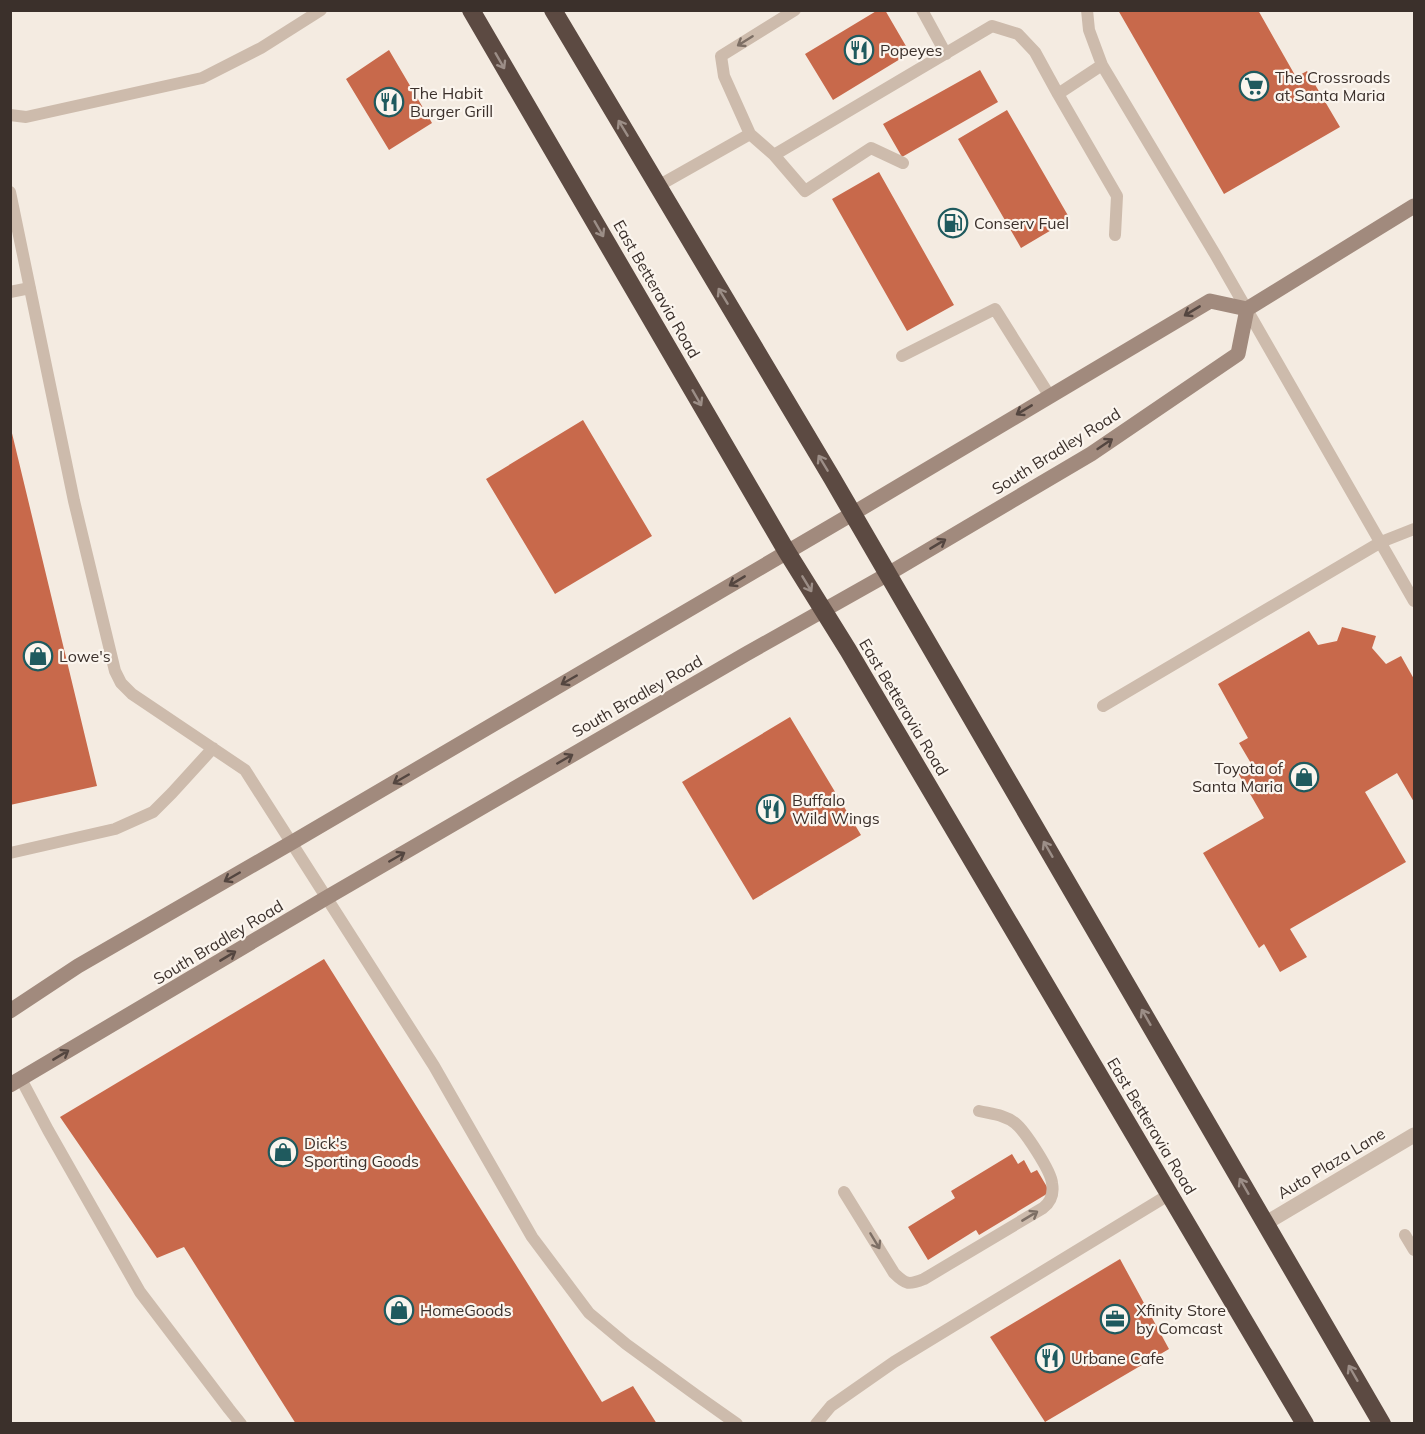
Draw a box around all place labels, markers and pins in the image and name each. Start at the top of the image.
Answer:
restaurant icon: Popeyes [843,34,875,66]
place label: Popeyes [880,40,942,60]
place label: The Crossroads at Santa Maria [1275,67,1391,105]
supermarket icon: The Crossroads at Santa Maria [1238,70,1270,102]
place label: The Habit Burger Grill [410,83,493,121]
restaurant icon: The Habit Burger Grill [373,86,405,118]
fuel station icon: Conserv Fuel [937,207,969,239]
place label: Conserv Fuel [974,213,1069,233]
shop icon: Lowe's [22,640,54,672]
place label: Lowe's [59,646,111,666]
place label: Toyota of Santa Maria [1192,758,1284,796]
shop icon: Toyota of Santa Maria [1288,761,1320,793]
place label: Buffalo Wild Wings [792,790,880,828]
restaurant icon: Buffalo Wild Wings [755,793,787,825]
place label: Dick's Sporting Goods [304,1133,419,1171]
shop icon: Dick's Sporting Goods [267,1136,299,1168]
shop icon: HomeGoods [383,1294,415,1326]
place label: HomeGoods [420,1300,512,1320]
place label: Xfinity Store by Comcast [1136,1300,1226,1338]
office icon: Xfinity Store by Comcast [1099,1303,1131,1335]
restaurant icon: Urbane Cafe [1034,1342,1066,1374]
place label: Urbane Cafe [1071,1348,1164,1368]

